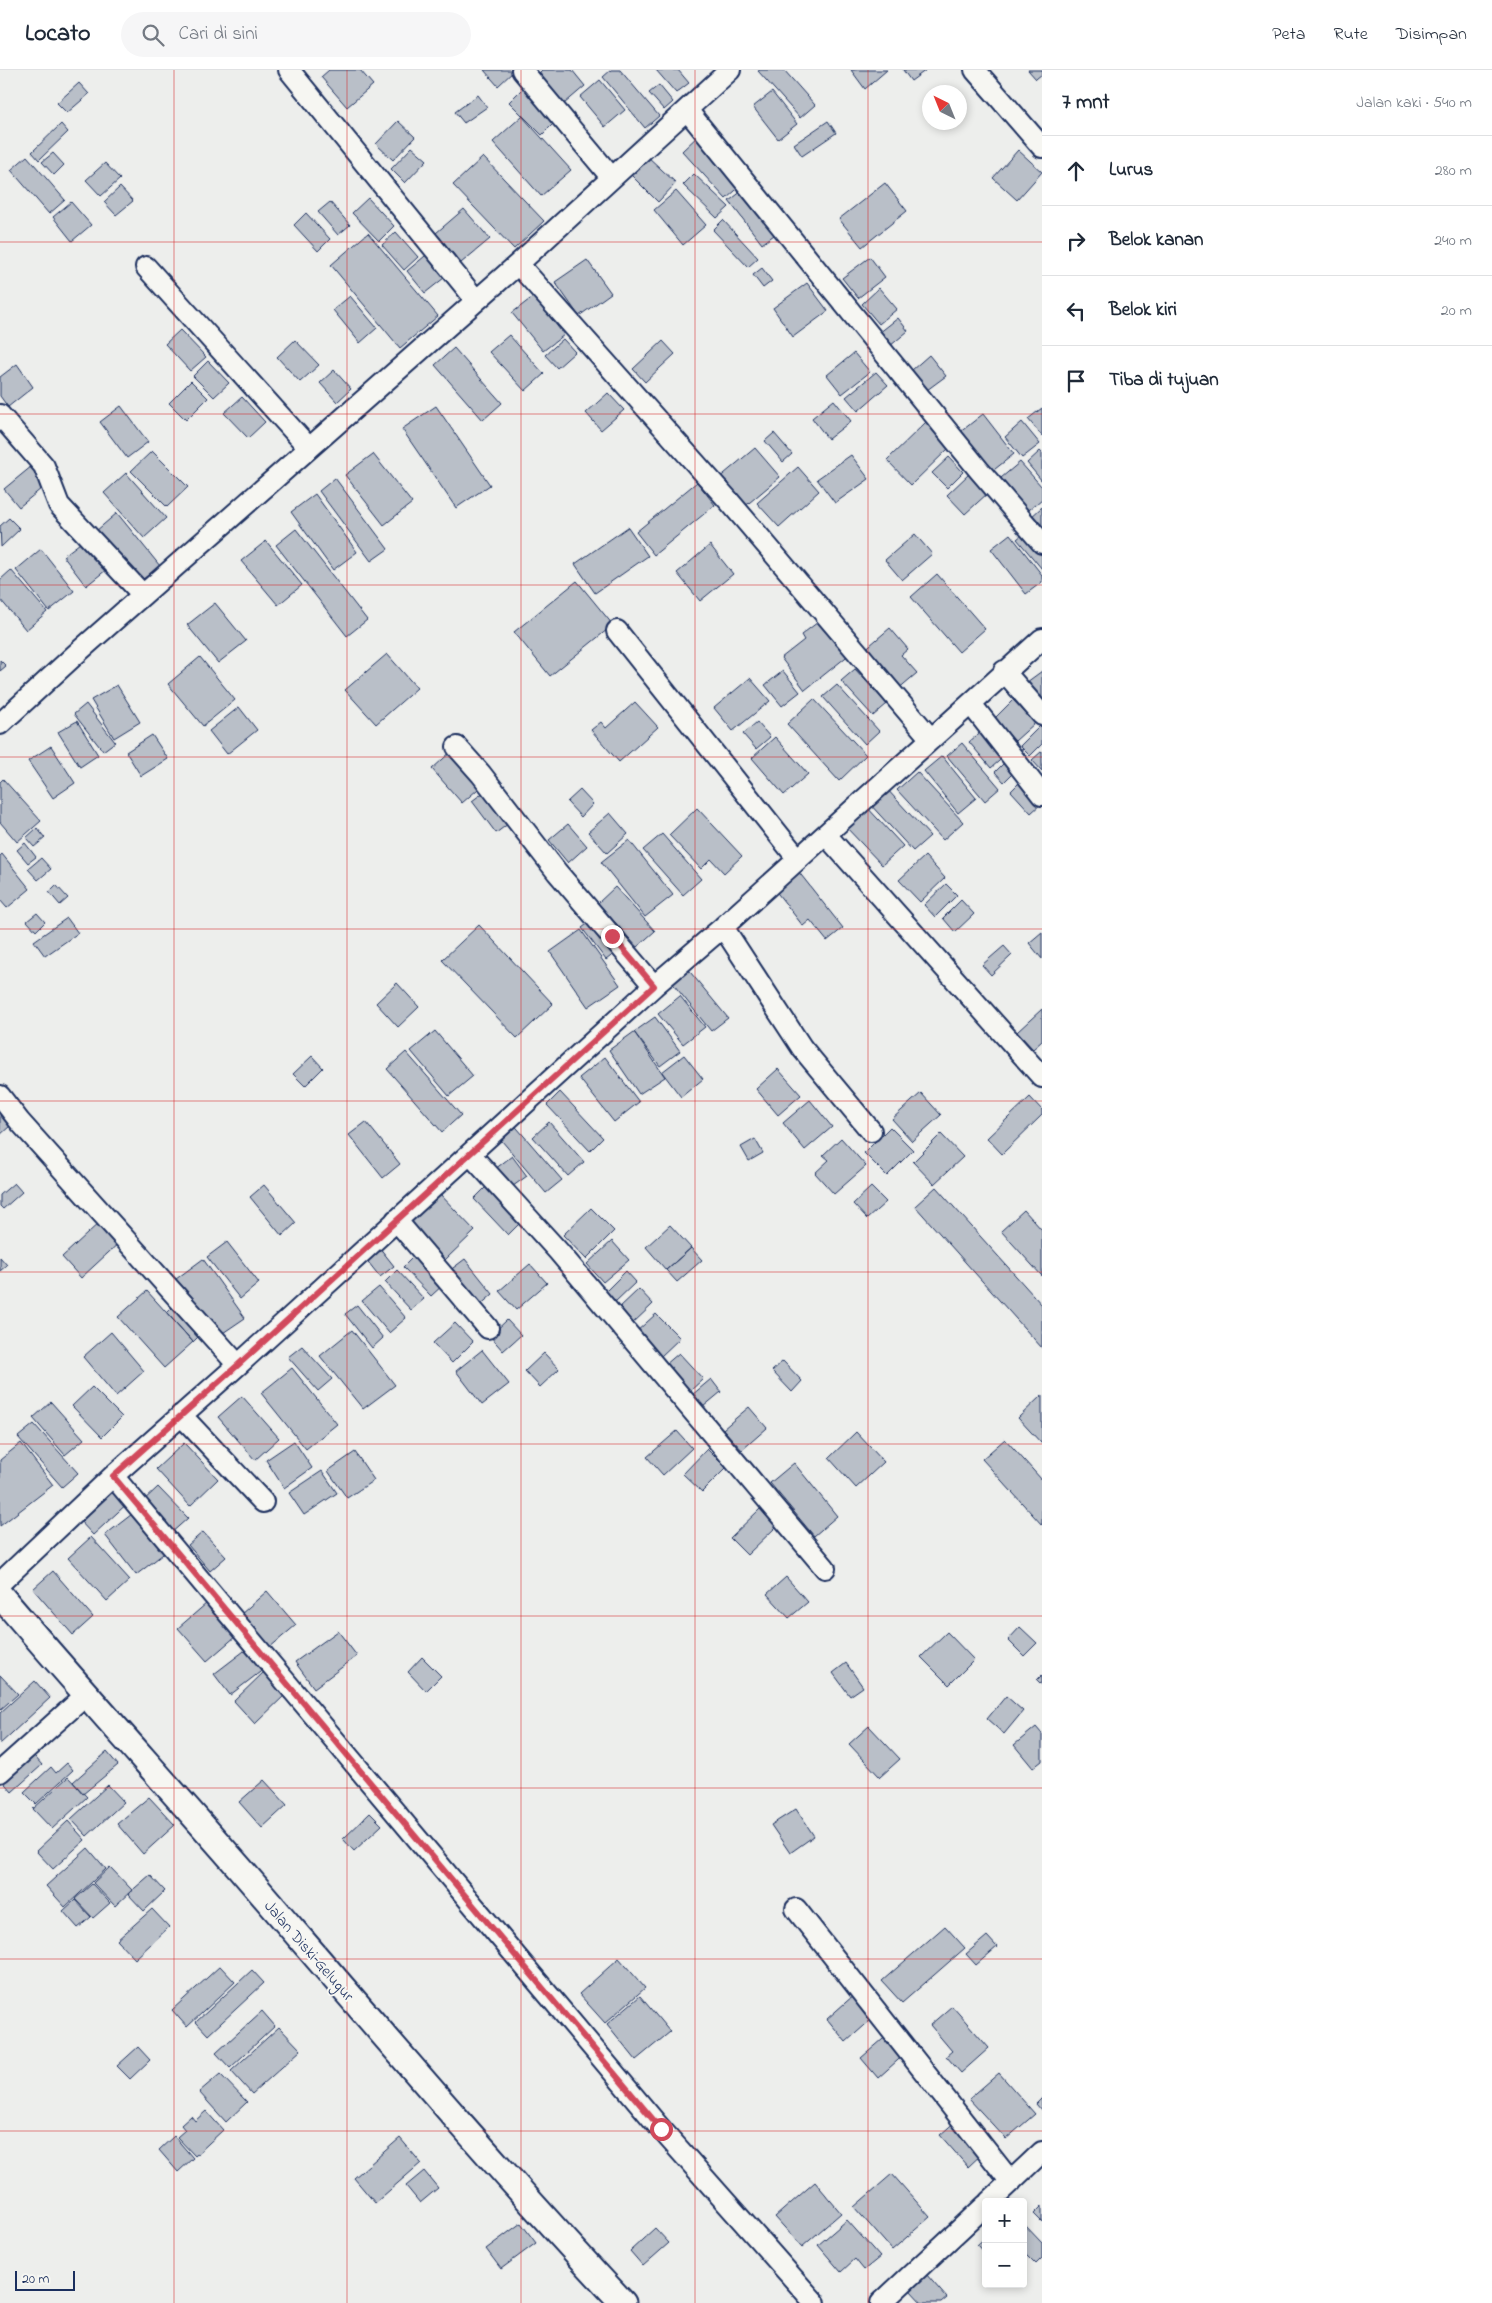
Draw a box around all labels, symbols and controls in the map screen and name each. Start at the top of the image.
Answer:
search box [121,12,471,57]
text: Locato [25,17,91,52]
icon: search [139,21,167,49]
text: Cari di sini [179,21,258,48]
text: Peta [1272,22,1305,48]
text: Rute [1333,22,1368,48]
text: Disimpan [1396,22,1467,48]
north arrow [922,85,967,130]
text: 7 mnt [1062,88,1110,118]
text: Jalan kaki · 540 m [1356,91,1472,115]
icon: ahead [1062,157,1090,185]
text: Lurus [1109,157,1153,184]
text: 280 m [1435,159,1472,183]
icon: right [1062,227,1090,255]
text: Belok kanan [1109,227,1203,254]
text: 240 m [1434,229,1472,253]
icon: left [1062,297,1090,325]
text: Belok kiri [1109,297,1177,324]
text: 20 m [1441,299,1472,323]
icon: arrive [1062,367,1090,395]
text: Tiba di tujuan [1109,367,1219,394]
route end [601,925,624,948]
street label: Jalan Diski–Gelugur [258,1895,359,2007]
route start [650,2118,673,2141]
map controls [982,2198,1027,2288]
button: + [982,2198,1027,2243]
button: − [982,2243,1027,2288]
scale bar [15,2268,75,2291]
text: 20 m [22,2269,49,2290]

